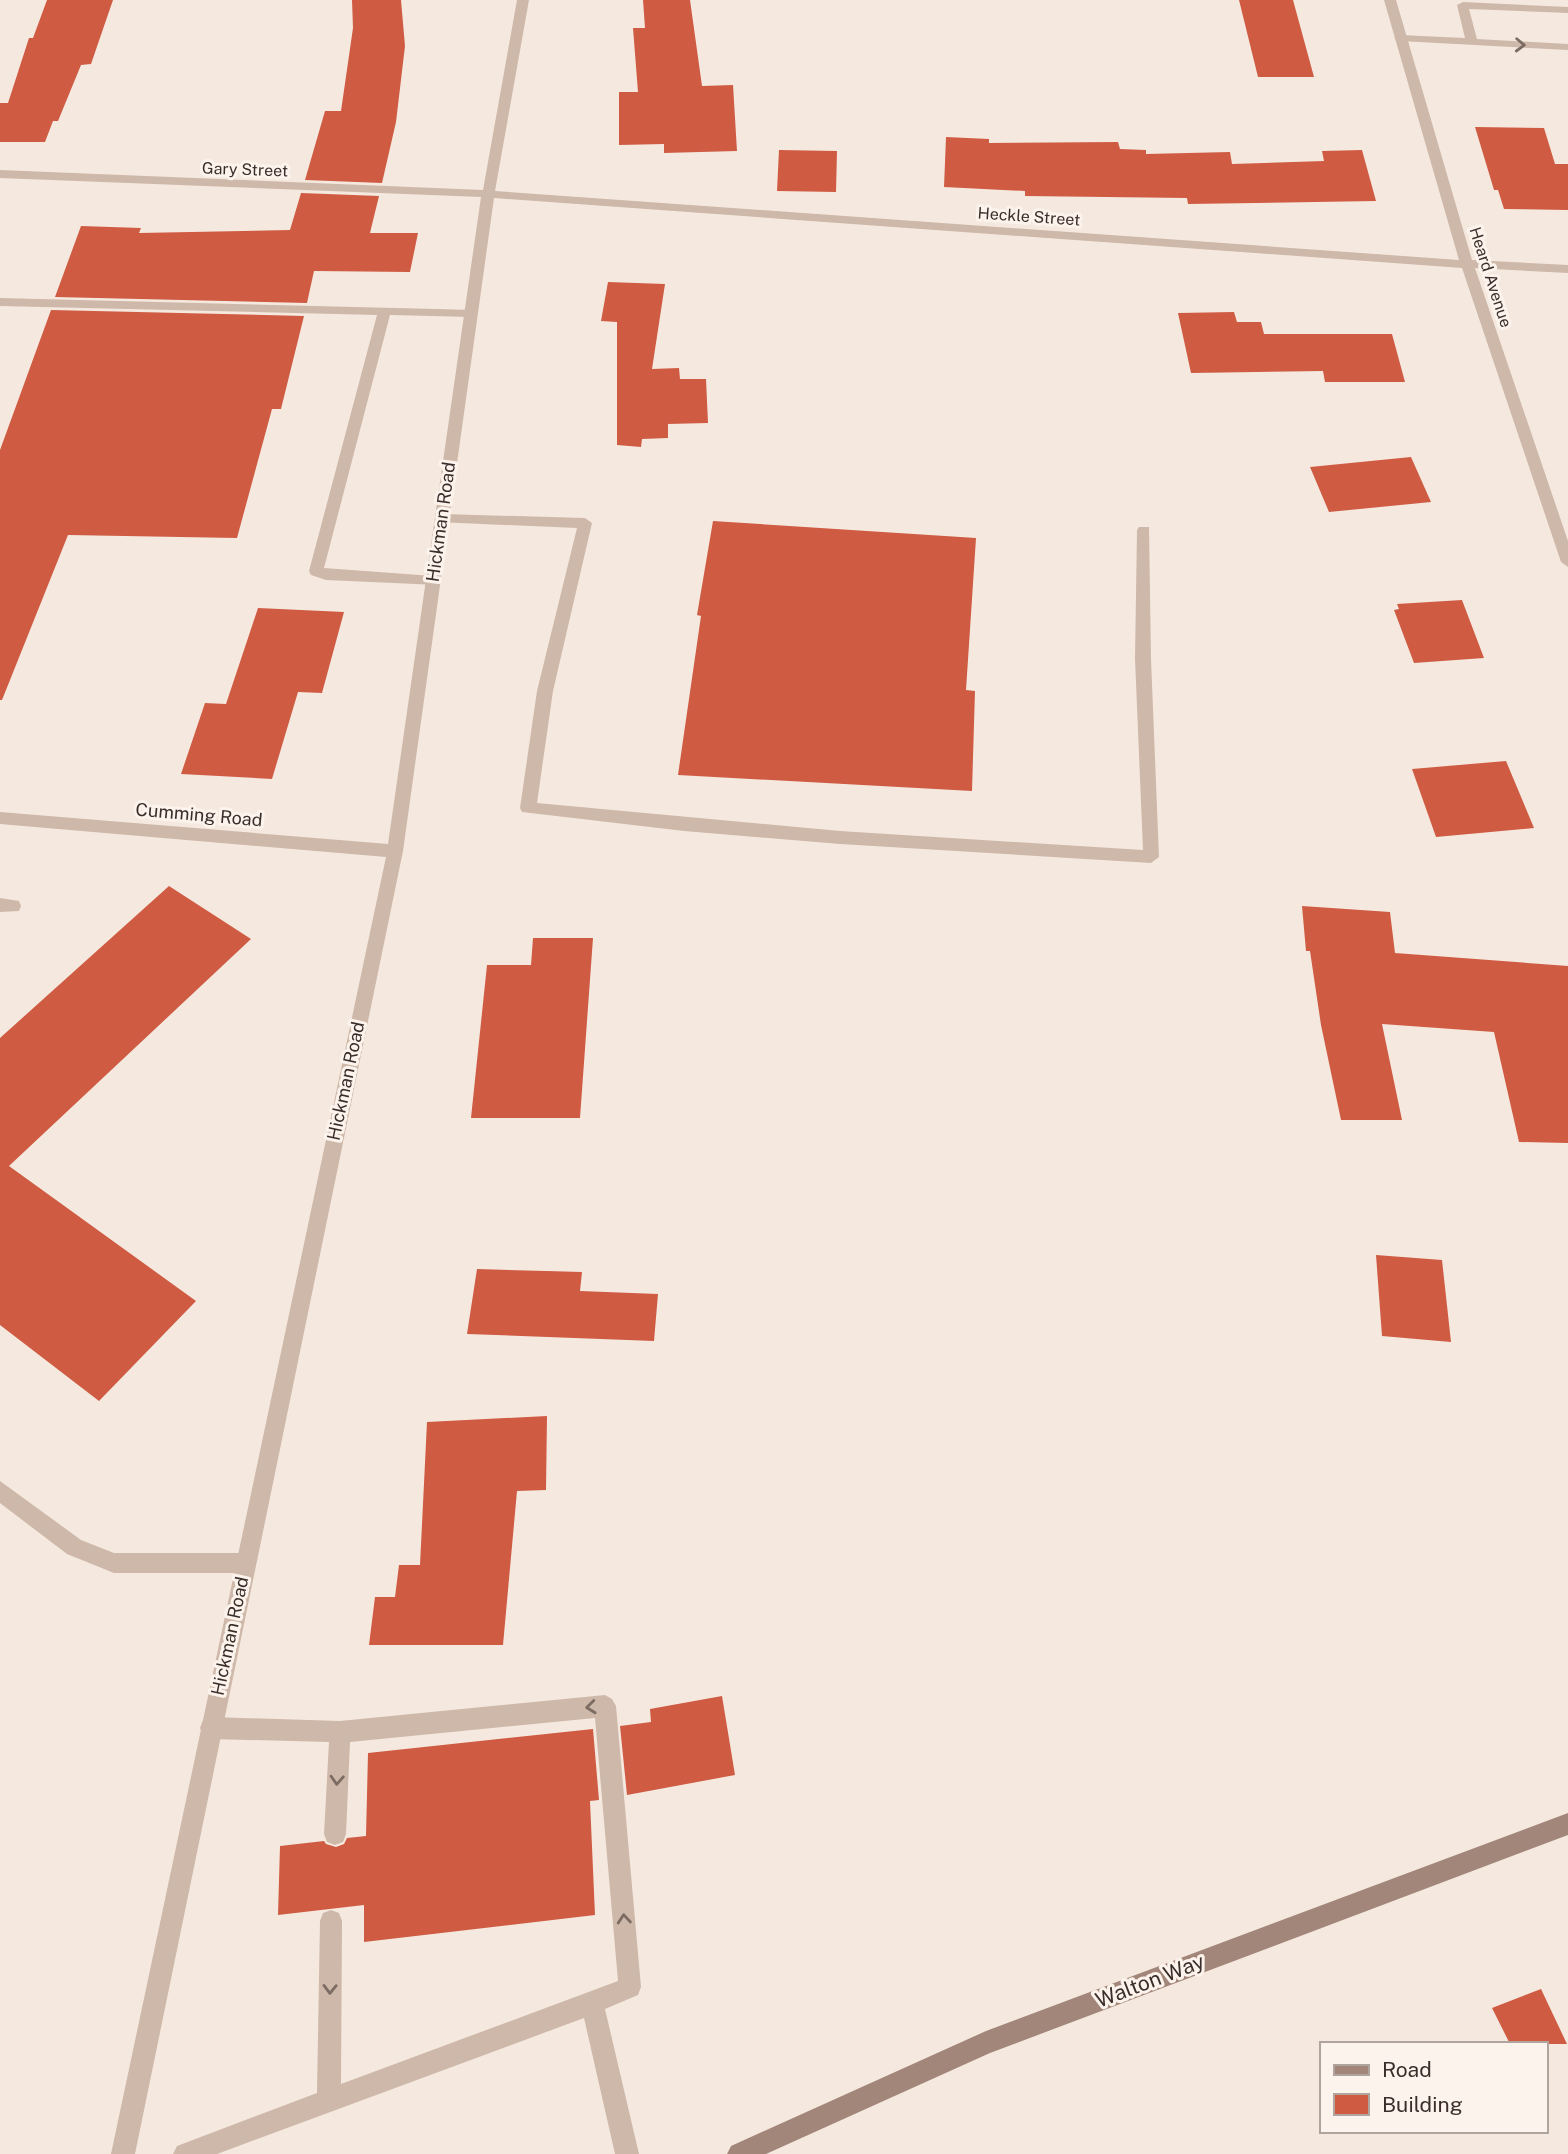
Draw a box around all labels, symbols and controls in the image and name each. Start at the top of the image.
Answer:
one-way arrow [1515,37,1526,52]
street label: Gary Street [202,159,288,180]
street label: Heckle Street [977,203,1081,230]
street label: Heard Avenue [1465,225,1516,330]
street label: Hickman Road [422,461,459,583]
street label: Cumming Road [135,798,263,831]
street label: Hickman Road [323,1020,368,1142]
street label: Hickman Road [207,1575,252,1697]
one-way arrow [585,1700,597,1715]
one-way arrow [330,1775,345,1786]
one-way arrow [617,1913,632,1924]
street label: Walton Way [1092,1948,1208,2013]
one-way arrow [323,1984,338,1995]
legend [1320,2042,1547,2133]
text: Road [1382,2057,1432,2082]
text: Building [1382,2092,1463,2117]

